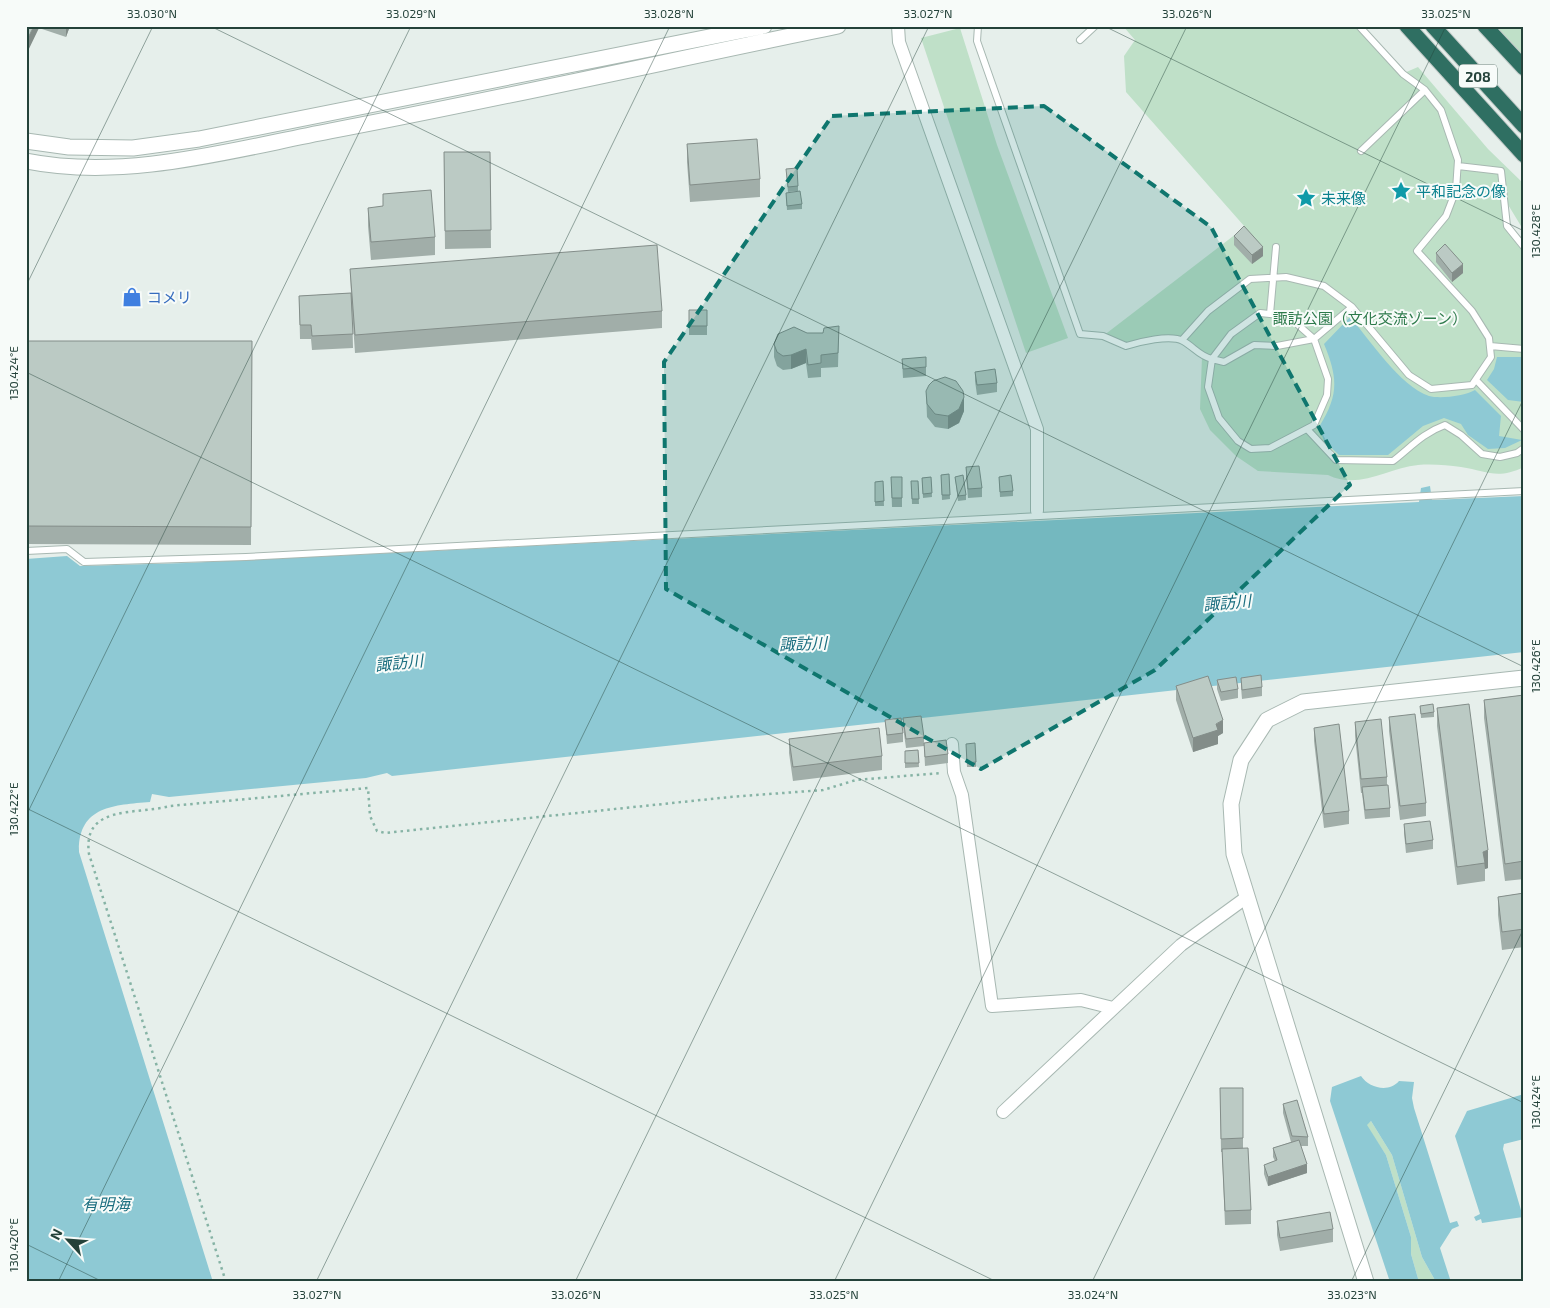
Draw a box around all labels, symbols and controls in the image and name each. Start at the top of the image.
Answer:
text: 33.030°N [127,6,177,20]
text: 33.029°N [386,6,436,20]
text: 33.028°N [644,6,694,20]
text: 33.027°N [903,6,953,20]
text: 33.026°N [1162,6,1212,20]
text: 33.025°N [1421,6,1471,20]
road number: 208 [1459,64,1497,88]
place icon: 平和記念の像 [1390,180,1412,202]
place label: 平和記念の像 [1416,182,1506,200]
place icon: 未来像 [1295,187,1317,209]
place label: 未来像 [1321,189,1366,207]
text: 130.428°E [1528,204,1542,258]
shop icon: コメリ [121,286,143,308]
place label: コメリ [147,288,192,306]
park label: 諏訪公園（文化交流ゾーン） [1273,309,1467,327]
text: 130.424°E [6,346,20,400]
water label: 諏訪川 [1202,590,1254,614]
water label: 諏訪川 [779,633,829,653]
text: 130.426°E [1528,639,1542,693]
water label: 諏訪川 [374,650,426,674]
text: 130.422°E [6,782,20,836]
text: 130.424°E [1528,1075,1542,1129]
water label: 有明海 [82,1194,133,1213]
north arrow [42,1216,92,1266]
text: 130.420°E [6,1218,20,1272]
text: N [46,1226,66,1242]
text: 33.027°N [292,1287,342,1301]
text: 33.026°N [551,1287,601,1301]
text: 33.025°N [809,1287,859,1301]
text: 33.024°N [1068,1287,1118,1301]
text: 33.023°N [1327,1287,1377,1301]

